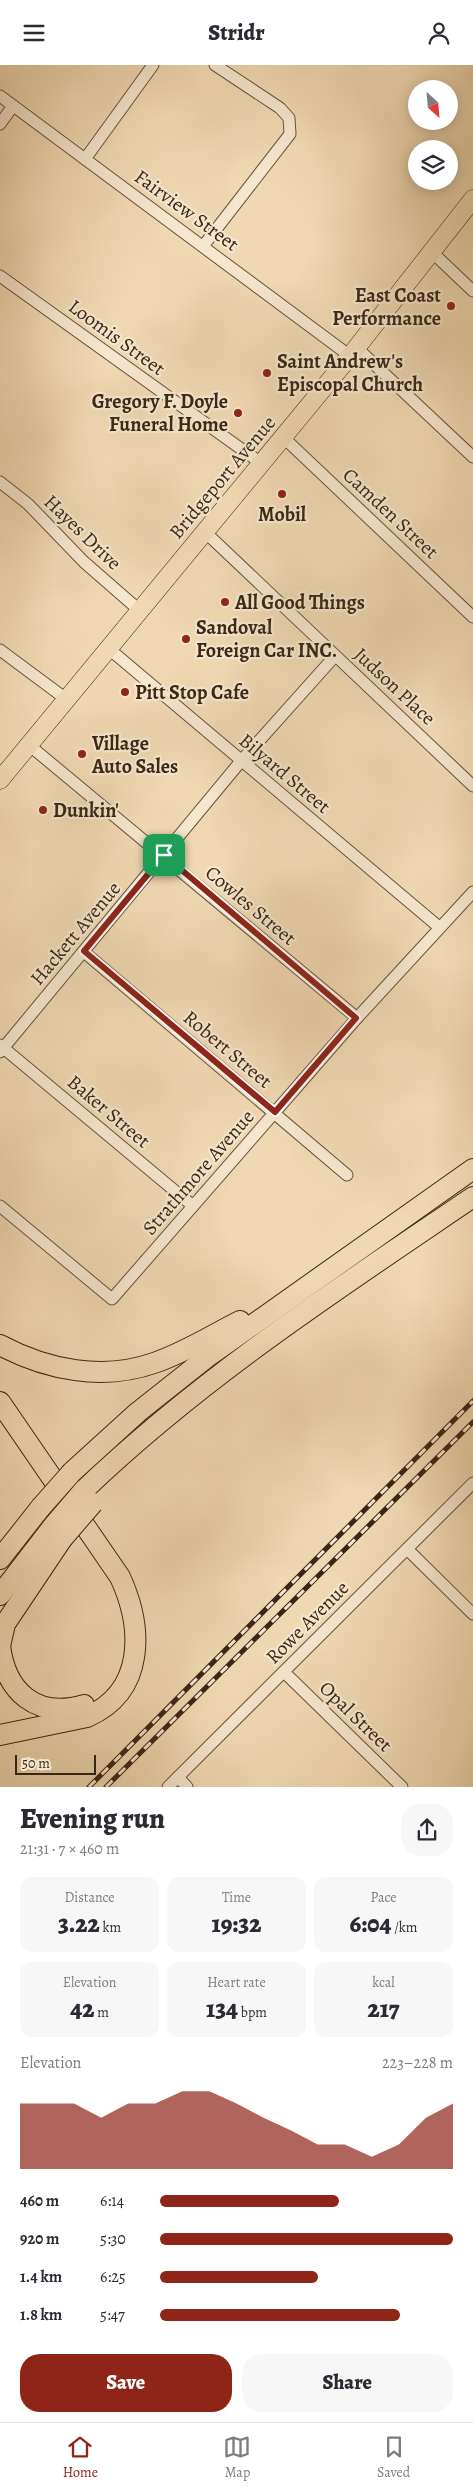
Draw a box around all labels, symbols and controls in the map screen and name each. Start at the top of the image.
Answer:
text: Stridr [208,18,265,48]
icon: menu [20,19,48,47]
icon: person [425,19,453,47]
north arrow [408,80,458,130]
map controls [408,80,458,190]
button: layers [408,140,458,190]
street label: Fairview Street [129,163,245,258]
place label: East Coast Performance [332,282,441,332]
street label: Loomis Street [63,293,171,382]
marker: East Coast Performance [445,300,457,312]
place label: Saint Andrew's Episcopal Church [277,348,423,398]
marker: Saint Andrew's Episcopal Church [261,367,273,379]
place label: Gregory F. Doyle Funeral Home [92,388,228,438]
marker: Gregory F. Doyle Funeral Home [232,407,244,419]
street label: Bridgeport Avenue [163,410,282,545]
street label: Camden Street [337,462,445,565]
marker: Mobil [276,488,288,500]
street label: Hayes Drive [38,489,127,576]
place label: Mobil [258,501,307,528]
place label: All Good Things [234,589,365,616]
marker: All Good Things [219,596,231,608]
place label: Sandoval Foreign Car INC. [196,614,337,664]
marker: Sandoval Foreign Car INC. [180,633,192,645]
street label: Judson Place [348,641,441,731]
place label: Pitt Stop Cafe [135,679,249,706]
marker: Pitt Stop Cafe [119,686,131,698]
street label: Bilyard Street [233,727,336,820]
place label: Village Auto Sales [91,730,178,780]
marker: Village Auto Sales [76,748,88,760]
place label: Dunkin' [53,797,119,824]
marker: Dunkin' [37,804,49,816]
pin [143,834,185,876]
icon: arrive [150,841,178,869]
street label: Cowles Street [200,859,302,952]
street label: Hackett Avenue [24,876,127,991]
street label: Robert Street [178,1004,278,1095]
street label: Baker Street [61,1069,156,1154]
street label: Strathmore Avenue [136,1104,260,1241]
street label: Rowe Avenue [260,1575,355,1670]
street label: Opal Street [313,1675,398,1758]
scale bar [15,1752,96,1775]
text: 50 m [22,1754,50,1773]
text: Evening run [20,1800,165,1838]
button: share [401,1804,453,1856]
text: 21:31 · 7 × 460 m [20,1838,119,1860]
text: Distance [64,1888,115,1907]
text: Time [222,1888,251,1907]
text: Pace [371,1888,396,1907]
text: 3.22 [58,1907,100,1941]
text: 19:32 [212,1907,261,1941]
text: 6:04 [350,1907,391,1941]
text: km [100,1918,121,1937]
text: /km [391,1918,417,1937]
text: Elevation [63,1973,116,1992]
text: Heart rate [207,1973,266,1992]
text: kcal [372,1973,395,1992]
text: 42 [70,1992,94,2026]
text: 134 [206,1992,238,2026]
text: 217 [367,1992,400,2026]
text: m [94,2003,109,2022]
text: bpm [238,2003,267,2022]
text: Elevation [20,2052,81,2074]
text: 223–228 m [382,2052,453,2074]
text: 460 m [20,2190,59,2212]
text: 6:14 [100,2190,124,2212]
text: 920 m [20,2228,59,2250]
text: 5:30 [100,2228,126,2250]
text: 1.4 km [20,2266,62,2288]
text: 6:25 [100,2266,126,2288]
text: 1.8 km [20,2304,62,2326]
text: 5:47 [100,2304,125,2326]
button: Save [20,2354,232,2412]
button: Share [242,2354,453,2412]
tab: Home [63,2433,98,2482]
tab: Map [223,2433,251,2482]
tab: Saved [377,2433,410,2482]

